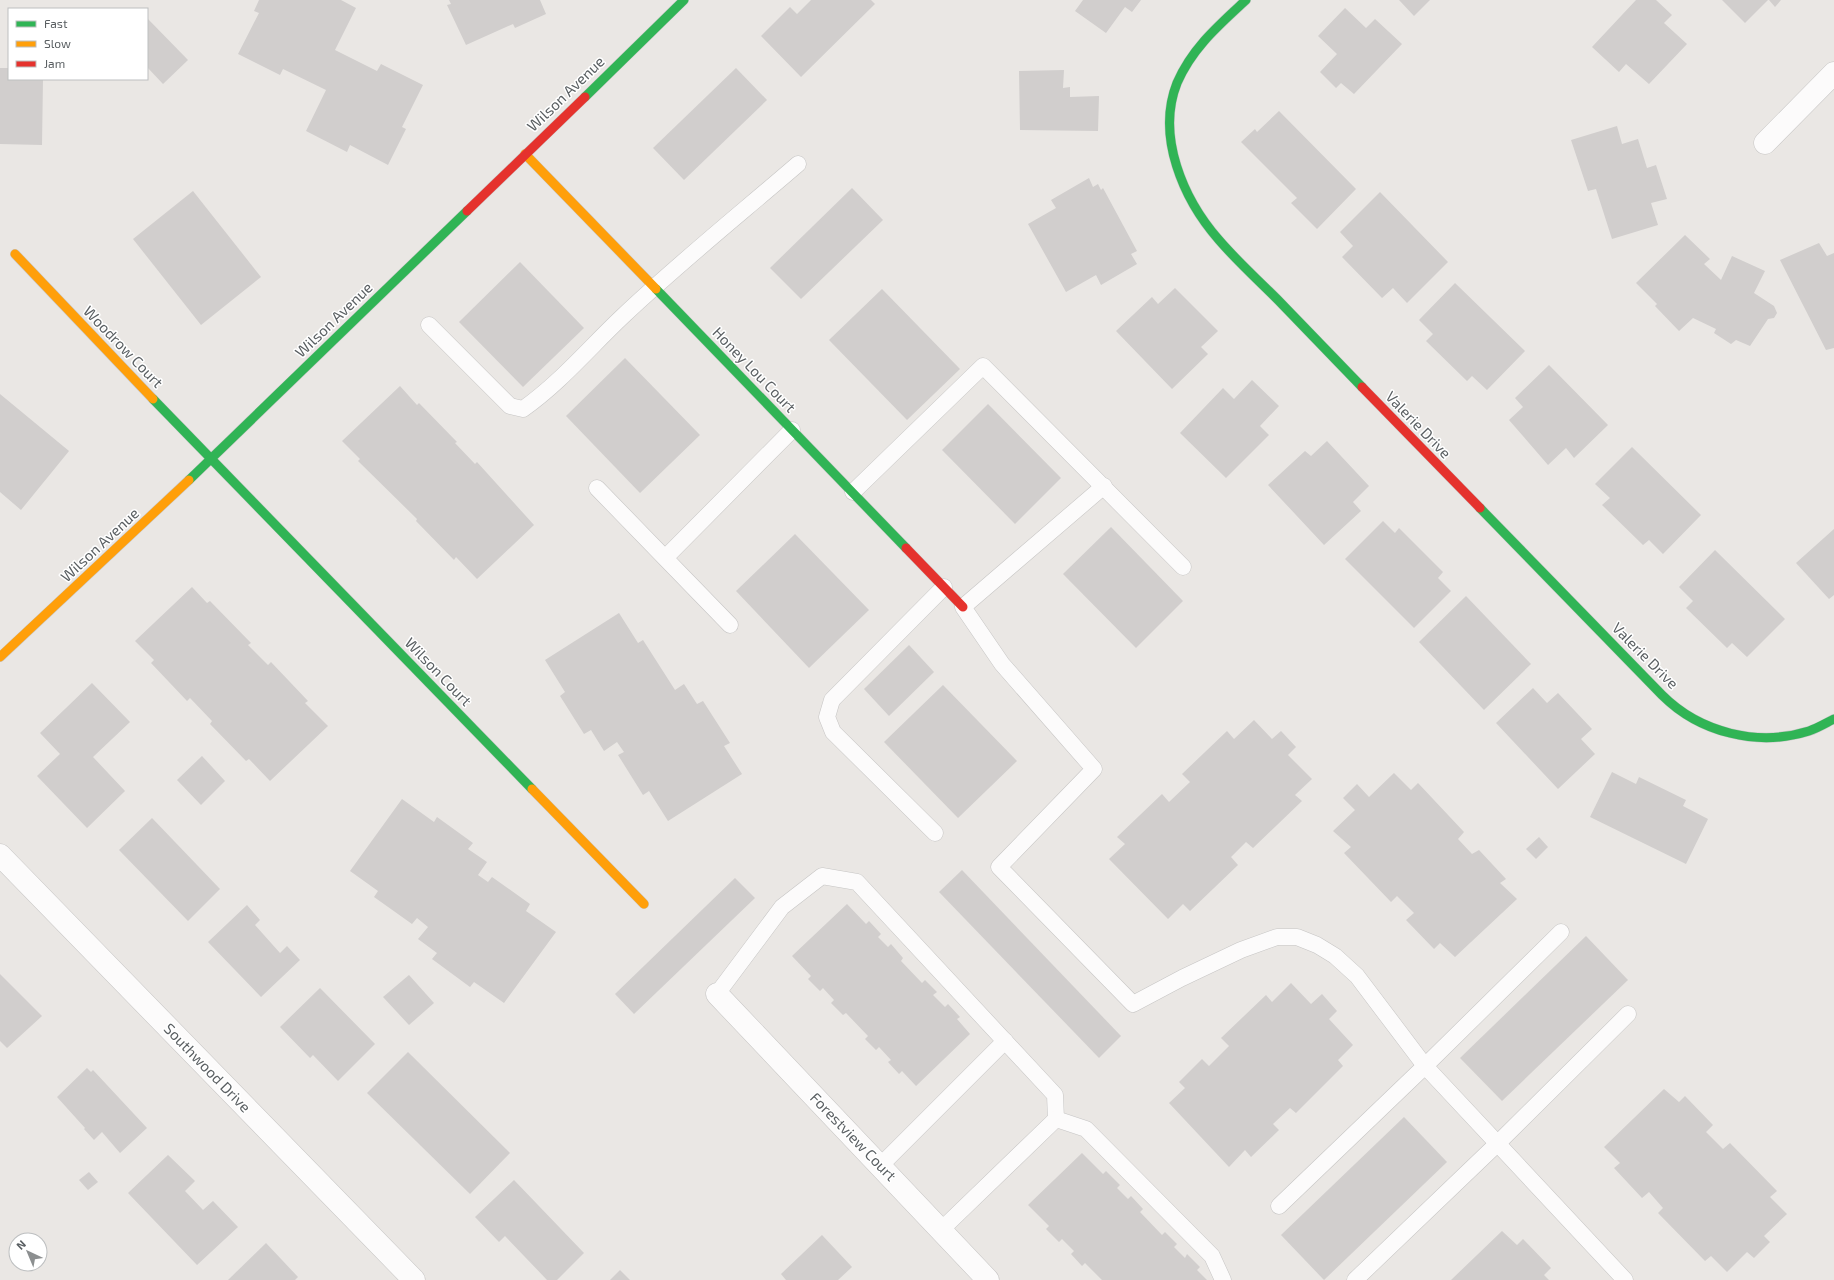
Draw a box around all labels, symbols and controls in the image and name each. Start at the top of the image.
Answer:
legend [8,8,148,80]
text: Fast [44,16,68,30]
text: Slow [44,36,71,50]
street label: Wilson Avenue [523,52,608,135]
text: Jam [44,56,65,70]
street label: Wilson Avenue [291,278,376,361]
street label: Woodrow Court [80,302,167,391]
street label: Honey Lou Court [709,323,800,416]
street label: Valerie Drive [1382,387,1455,462]
street label: Wilson Avenue [56,503,142,585]
street label: Valerie Drive [1609,618,1683,692]
street label: Wilson Court [402,633,476,709]
street label: Southwood Drive [161,1019,255,1116]
street label: Forestview Court [807,1088,901,1185]
north arrow [8,1232,48,1272]
text: N [13,1237,28,1252]

